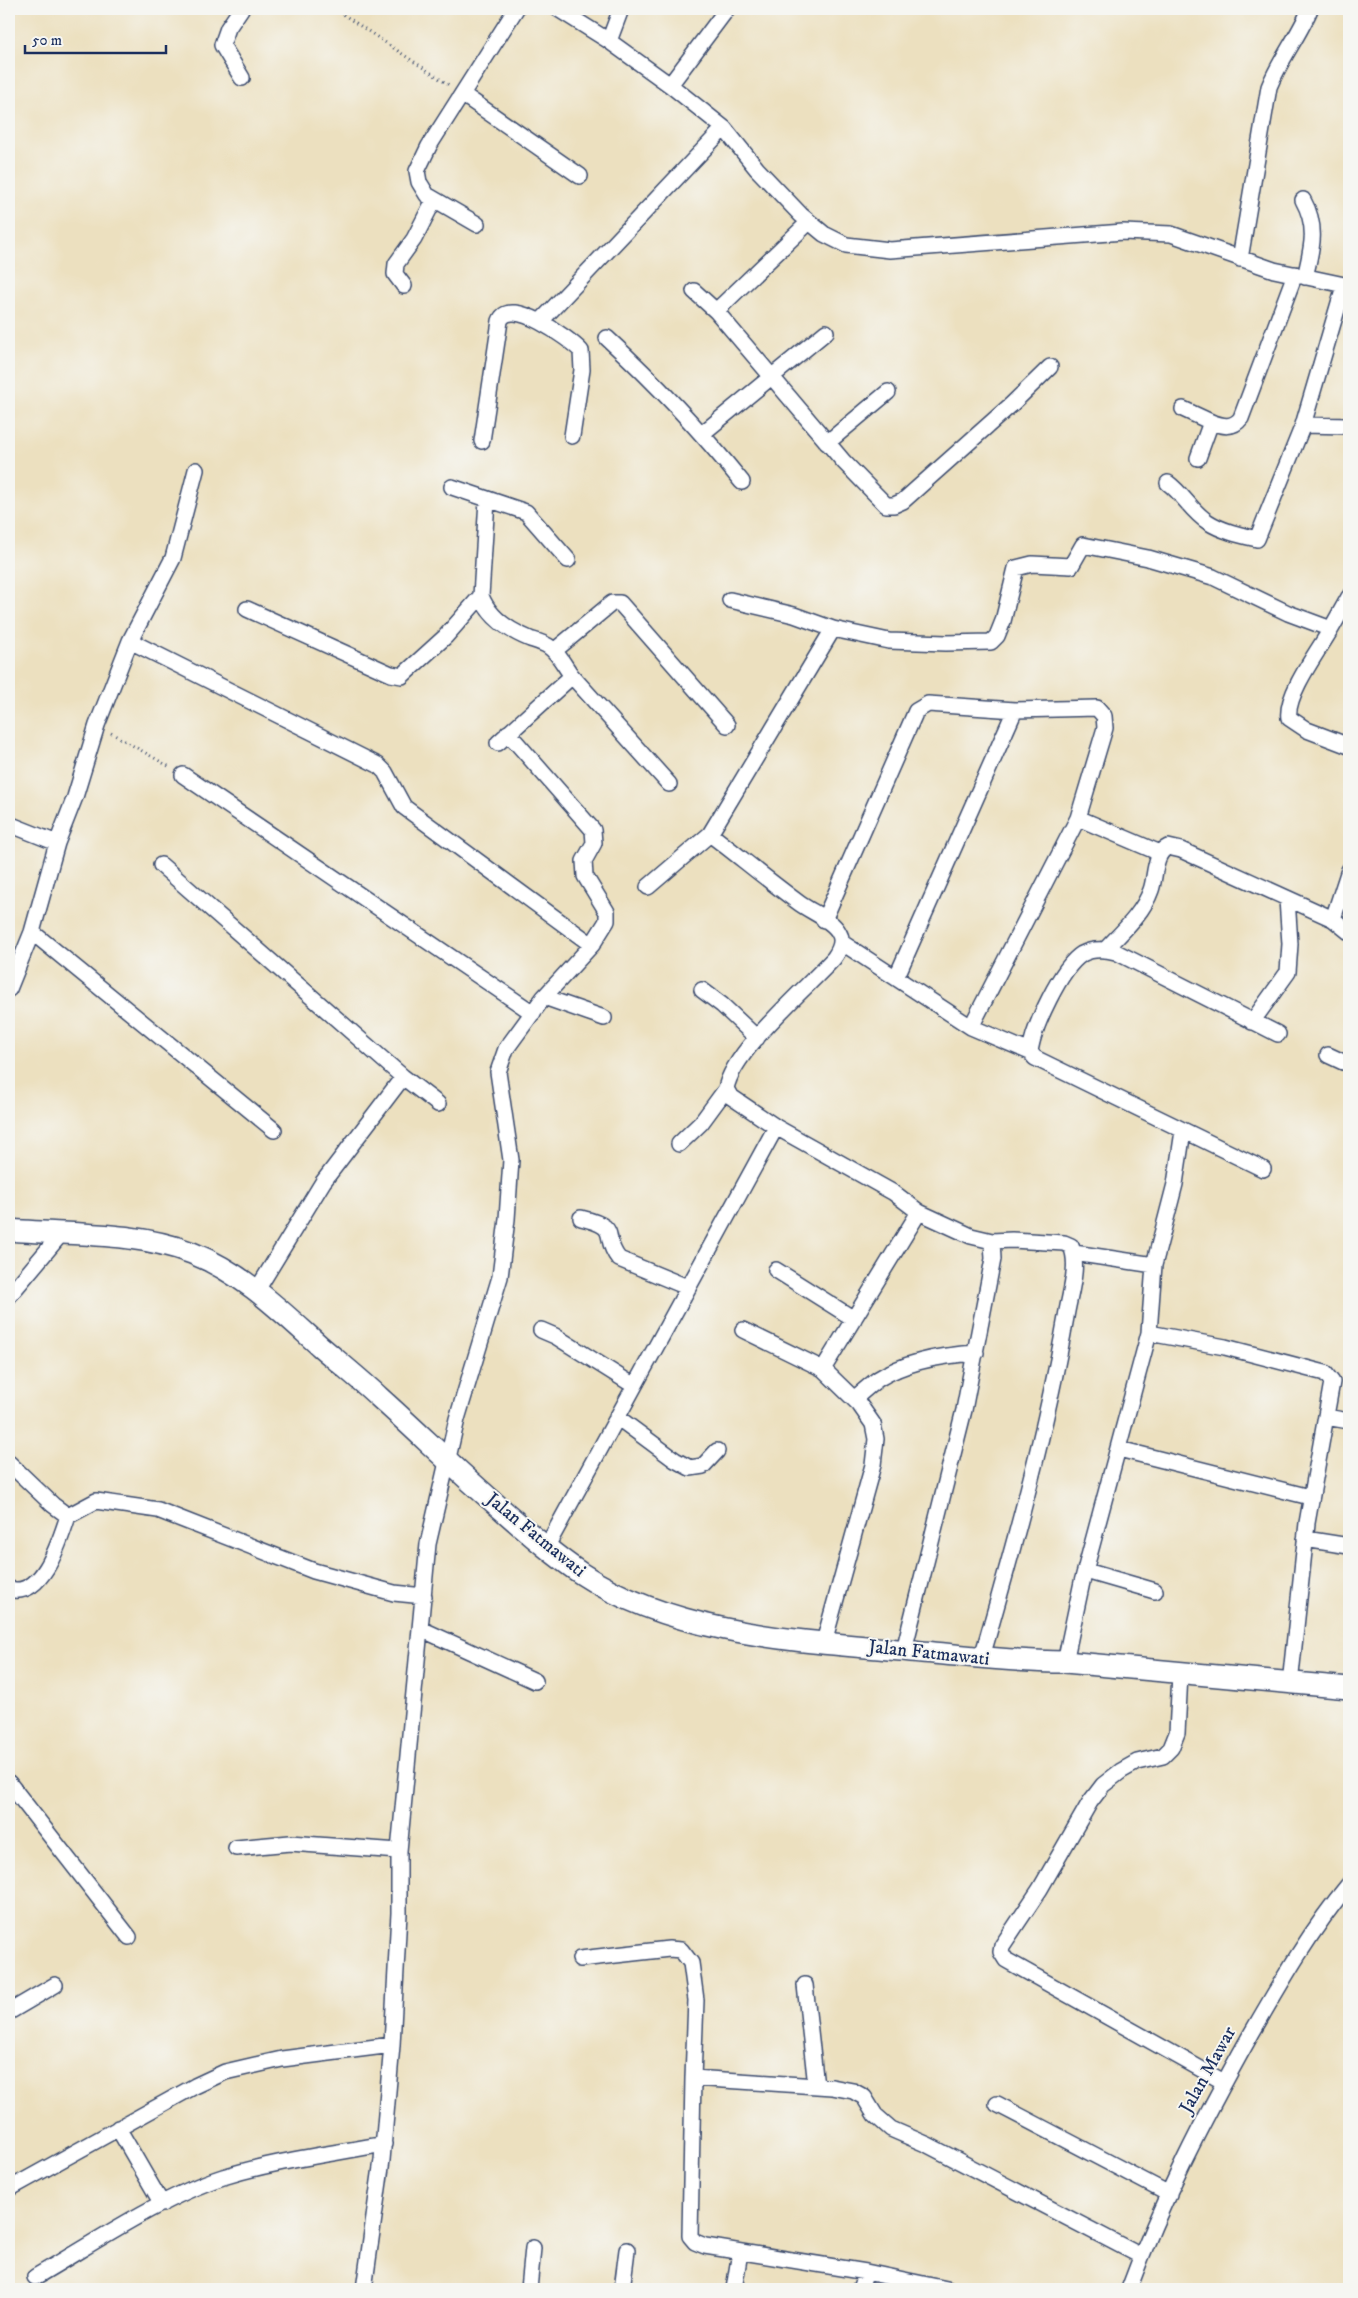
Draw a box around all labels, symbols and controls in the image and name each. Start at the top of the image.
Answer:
scale bar [25,22,166,54]
text: 50 m [32,31,62,50]
street label: Jalan Fatmawati [480,1486,591,1582]
street label: Jalan Fatmawati [865,1635,991,1671]
street label: Jalan Mawar [1174,2023,1241,2119]

